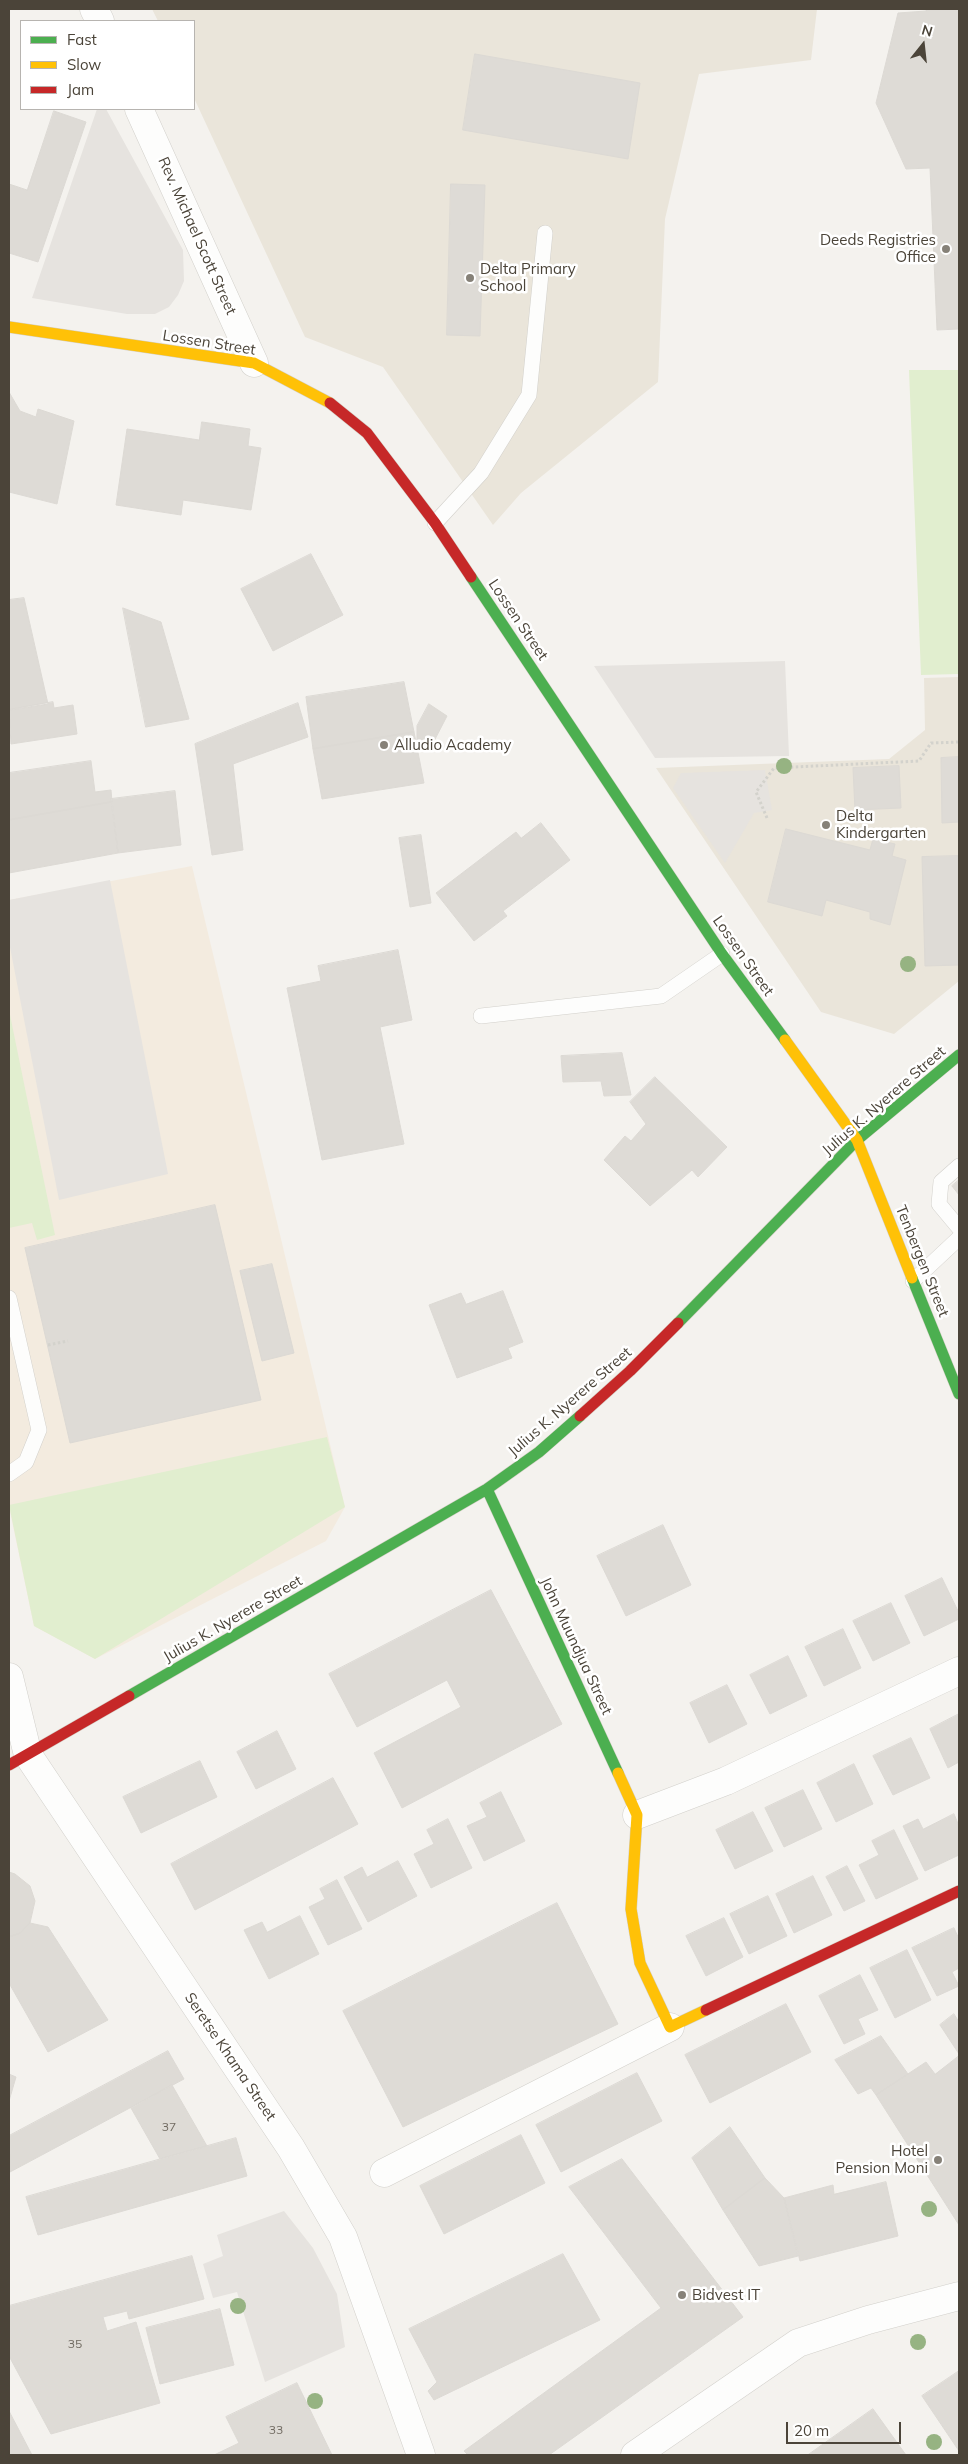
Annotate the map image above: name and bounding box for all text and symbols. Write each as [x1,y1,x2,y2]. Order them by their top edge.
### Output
legend [20,20,195,110]
north arrow [898,20,948,70]
text: N [920,20,935,41]
text: Fast [67,30,97,49]
text: Slow [67,55,101,74]
text: Jam [67,80,94,99]
street label: Rev. Michael Scott Street [154,154,240,318]
place label: Deeds Registries Office [820,231,936,266]
marker: Deeds Registries Office [940,243,952,255]
place label: Delta Primary School [480,260,576,295]
marker: Delta Primary School [464,272,476,284]
street label: Lossen Street [161,327,257,359]
street label: Lossen Street [484,576,552,664]
place label: Alludio Academy [394,736,511,754]
marker: Alludio Academy [378,739,390,751]
place label: Delta Kindergarten [836,807,926,842]
marker: Delta Kindergarten [820,819,832,831]
street label: Lossen Street [709,912,777,1000]
street label: Julius K. Nyerere Street [819,1043,949,1159]
street label: Tenbergen Street [891,1203,953,1319]
street label: Julius K. Nyerere Street [505,1344,635,1460]
street label: Julius K. Nyerere Street [160,1572,306,1666]
street label: John Muundjua Street [536,1574,616,1718]
street label: Seretse Khama Street [180,1990,280,2124]
house number: 37 [162,2120,176,2134]
place label: Hotel Pension Moni [836,2142,928,2177]
marker: Hotel Pension Moni [932,2154,944,2166]
place label: Bidvest IT [692,2286,760,2304]
marker: Bidvest IT [676,2289,688,2301]
house number: 35 [68,2337,82,2351]
scale bar [788,2412,903,2444]
text: 20 m [794,2421,829,2440]
house number: 33 [269,2423,283,2437]

